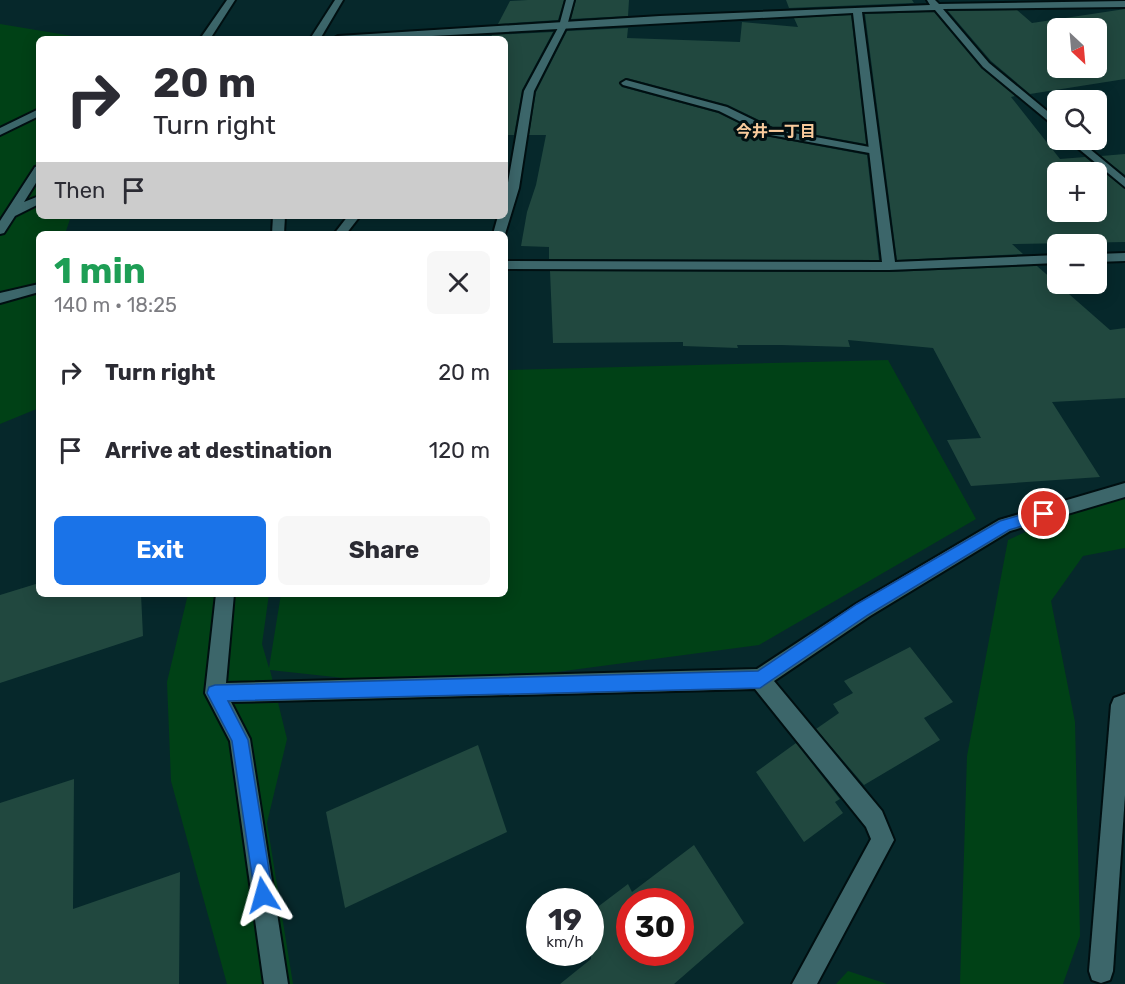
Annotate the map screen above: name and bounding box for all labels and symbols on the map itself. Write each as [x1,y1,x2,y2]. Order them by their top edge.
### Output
north arrow [1047,18,1107,78]
district label: 今井一丁目 [736,122,816,141]
pin [1018,488,1069,539]
position arrow [231,863,295,927]
speed limit sign: 30 [616,888,694,966]

